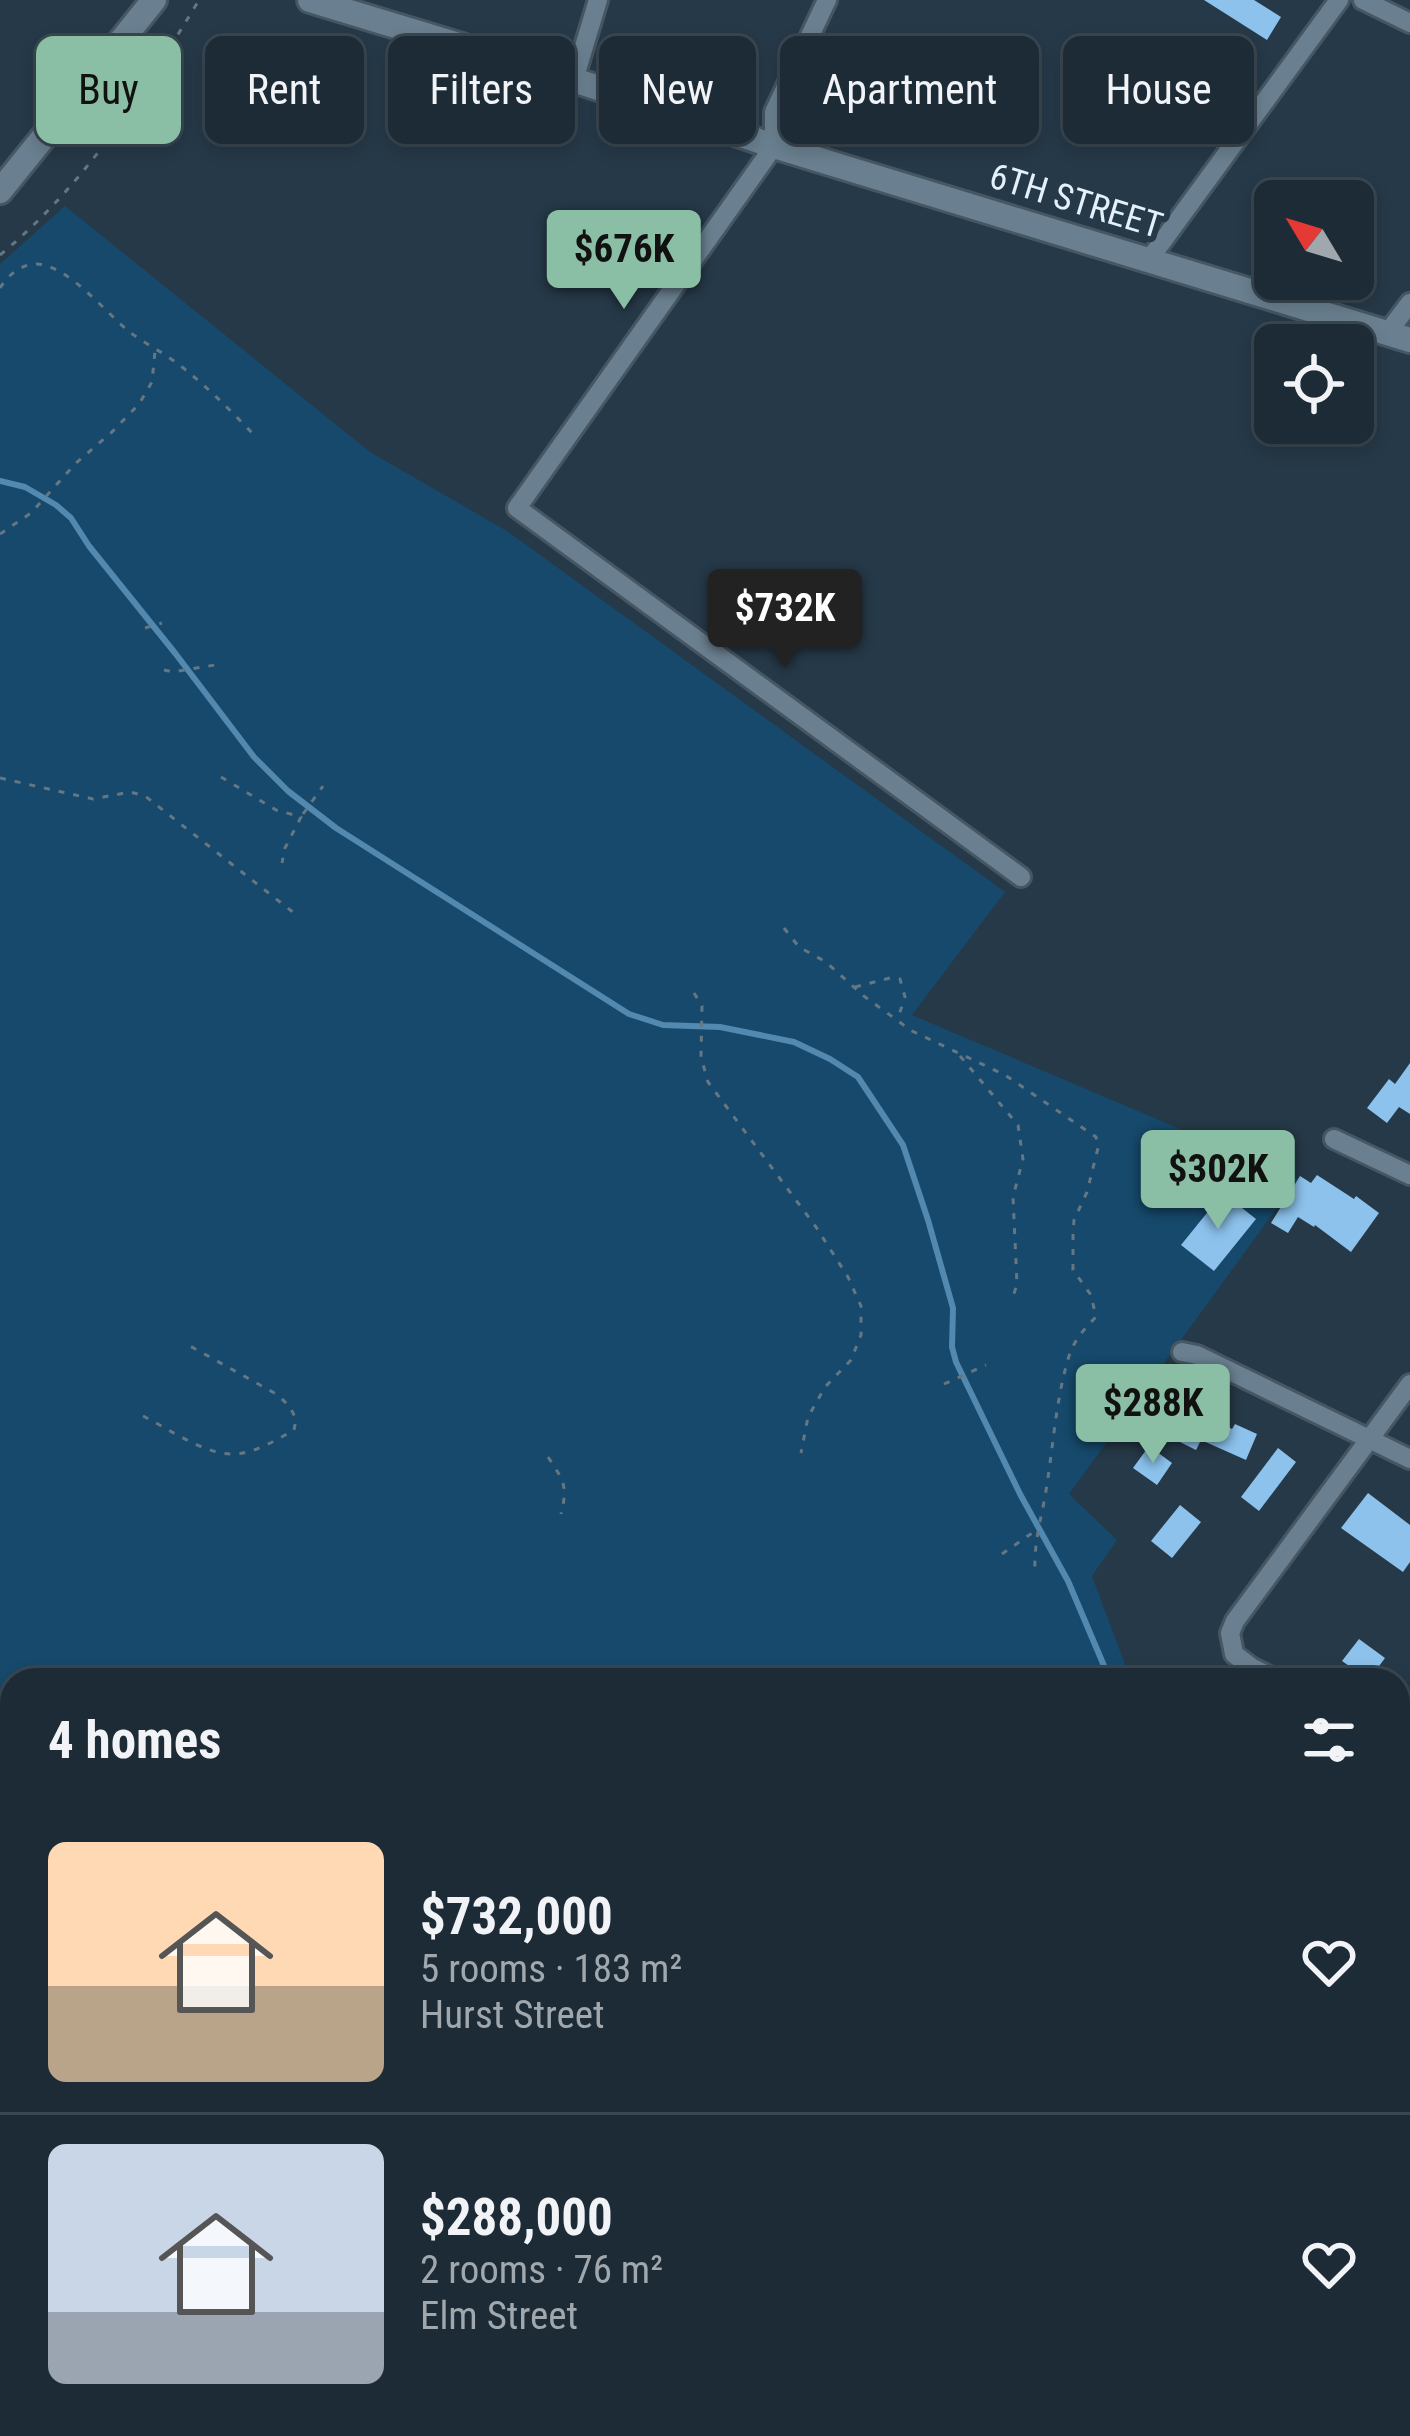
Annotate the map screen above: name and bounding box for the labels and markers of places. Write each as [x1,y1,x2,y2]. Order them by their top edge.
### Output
pin: $676K [540,210,708,312]
pin: $732K [701,569,869,671]
pin: $302K [1134,1130,1302,1232]
pin: $288K [1069,1364,1237,1466]

